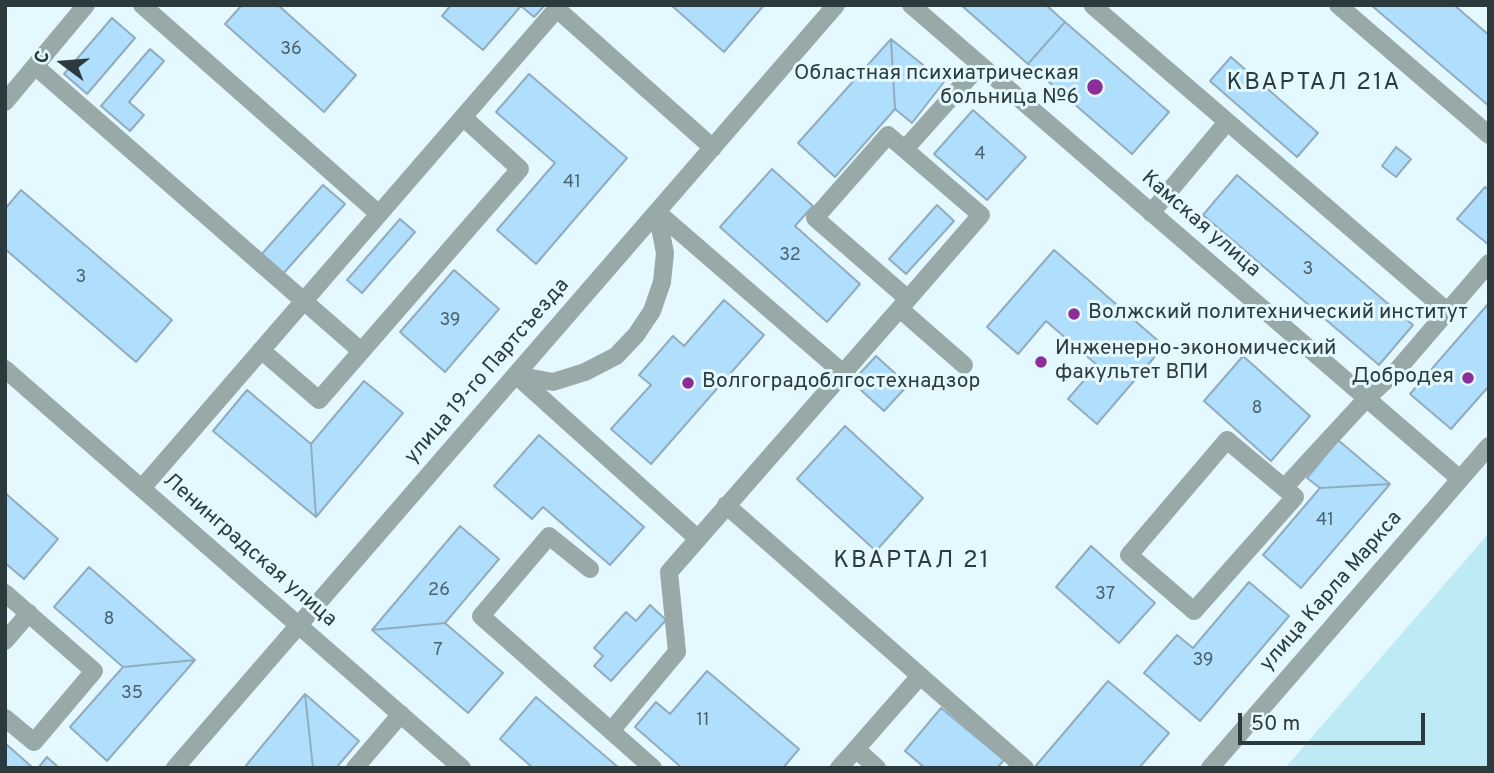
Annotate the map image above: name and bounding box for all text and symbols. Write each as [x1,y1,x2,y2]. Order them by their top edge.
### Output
north arrow [28,28,98,98]
house number: 36 [280,39,302,61]
text: С [30,48,56,66]
place label: Областная психиатрическая больница №6 [794,62,1079,112]
district label: КВАРТАЛ 21А [1228,70,1400,98]
marker: Областная психиатрическая больница №6 [1085,77,1105,97]
house number: 4 [974,144,986,166]
street label: Камская улица [1135,166,1265,284]
house number: 41 [563,172,581,194]
house number: 32 [779,245,801,267]
house number: 3 [1303,259,1313,281]
house number: 3 [76,267,86,289]
street label: улица 19-го Партсъезда [400,274,576,470]
place label: Волжский политехнический институт [1088,301,1468,327]
marker: Волжский политехнический институт [1066,306,1082,322]
house number: 39 [439,310,461,332]
place label: Инженерно-экономический факультет ВПИ [1055,337,1336,387]
marker: Инженерно-экономический факультет ВПИ [1033,354,1049,370]
place label: Добродея [1352,365,1454,391]
place label: Волгоградоблгостехнадзор [702,370,980,396]
marker: Добродея [1460,370,1476,386]
marker: Волгоградоблгостехнадзор [680,375,696,391]
house number: 8 [1252,398,1262,420]
street label: Ленинградская улица [157,469,341,633]
street label: улица Карла Маркса [1256,507,1408,677]
house number: 41 [1316,510,1334,532]
district label: КВАРТАЛ 21 [835,548,989,576]
house number: 26 [428,580,450,602]
house number: 37 [1095,584,1115,606]
house number: 8 [104,609,114,631]
house number: 7 [433,640,443,662]
house number: 39 [1192,650,1214,672]
house number: 35 [121,683,143,705]
scale bar [1242,700,1429,744]
house number: 11 [696,710,710,732]
text: 50 m [1251,711,1300,738]

